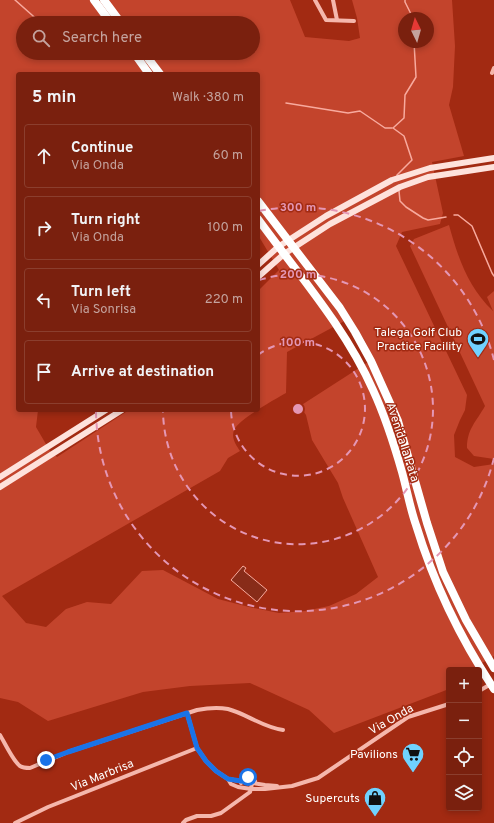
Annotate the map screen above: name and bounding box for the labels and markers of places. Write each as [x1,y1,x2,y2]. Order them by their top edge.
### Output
place label: Talega Golf Club Practice Facility [374,325,462,355]
sports icon: Talega Golf Club Practice Facility [465,326,491,359]
centre of rings [291,402,305,416]
supermarket icon: Pavilions [400,741,426,774]
place label: Pavilions [350,747,398,763]
shop icon: Supercuts [362,785,388,818]
place label: Supercuts [305,791,360,807]

